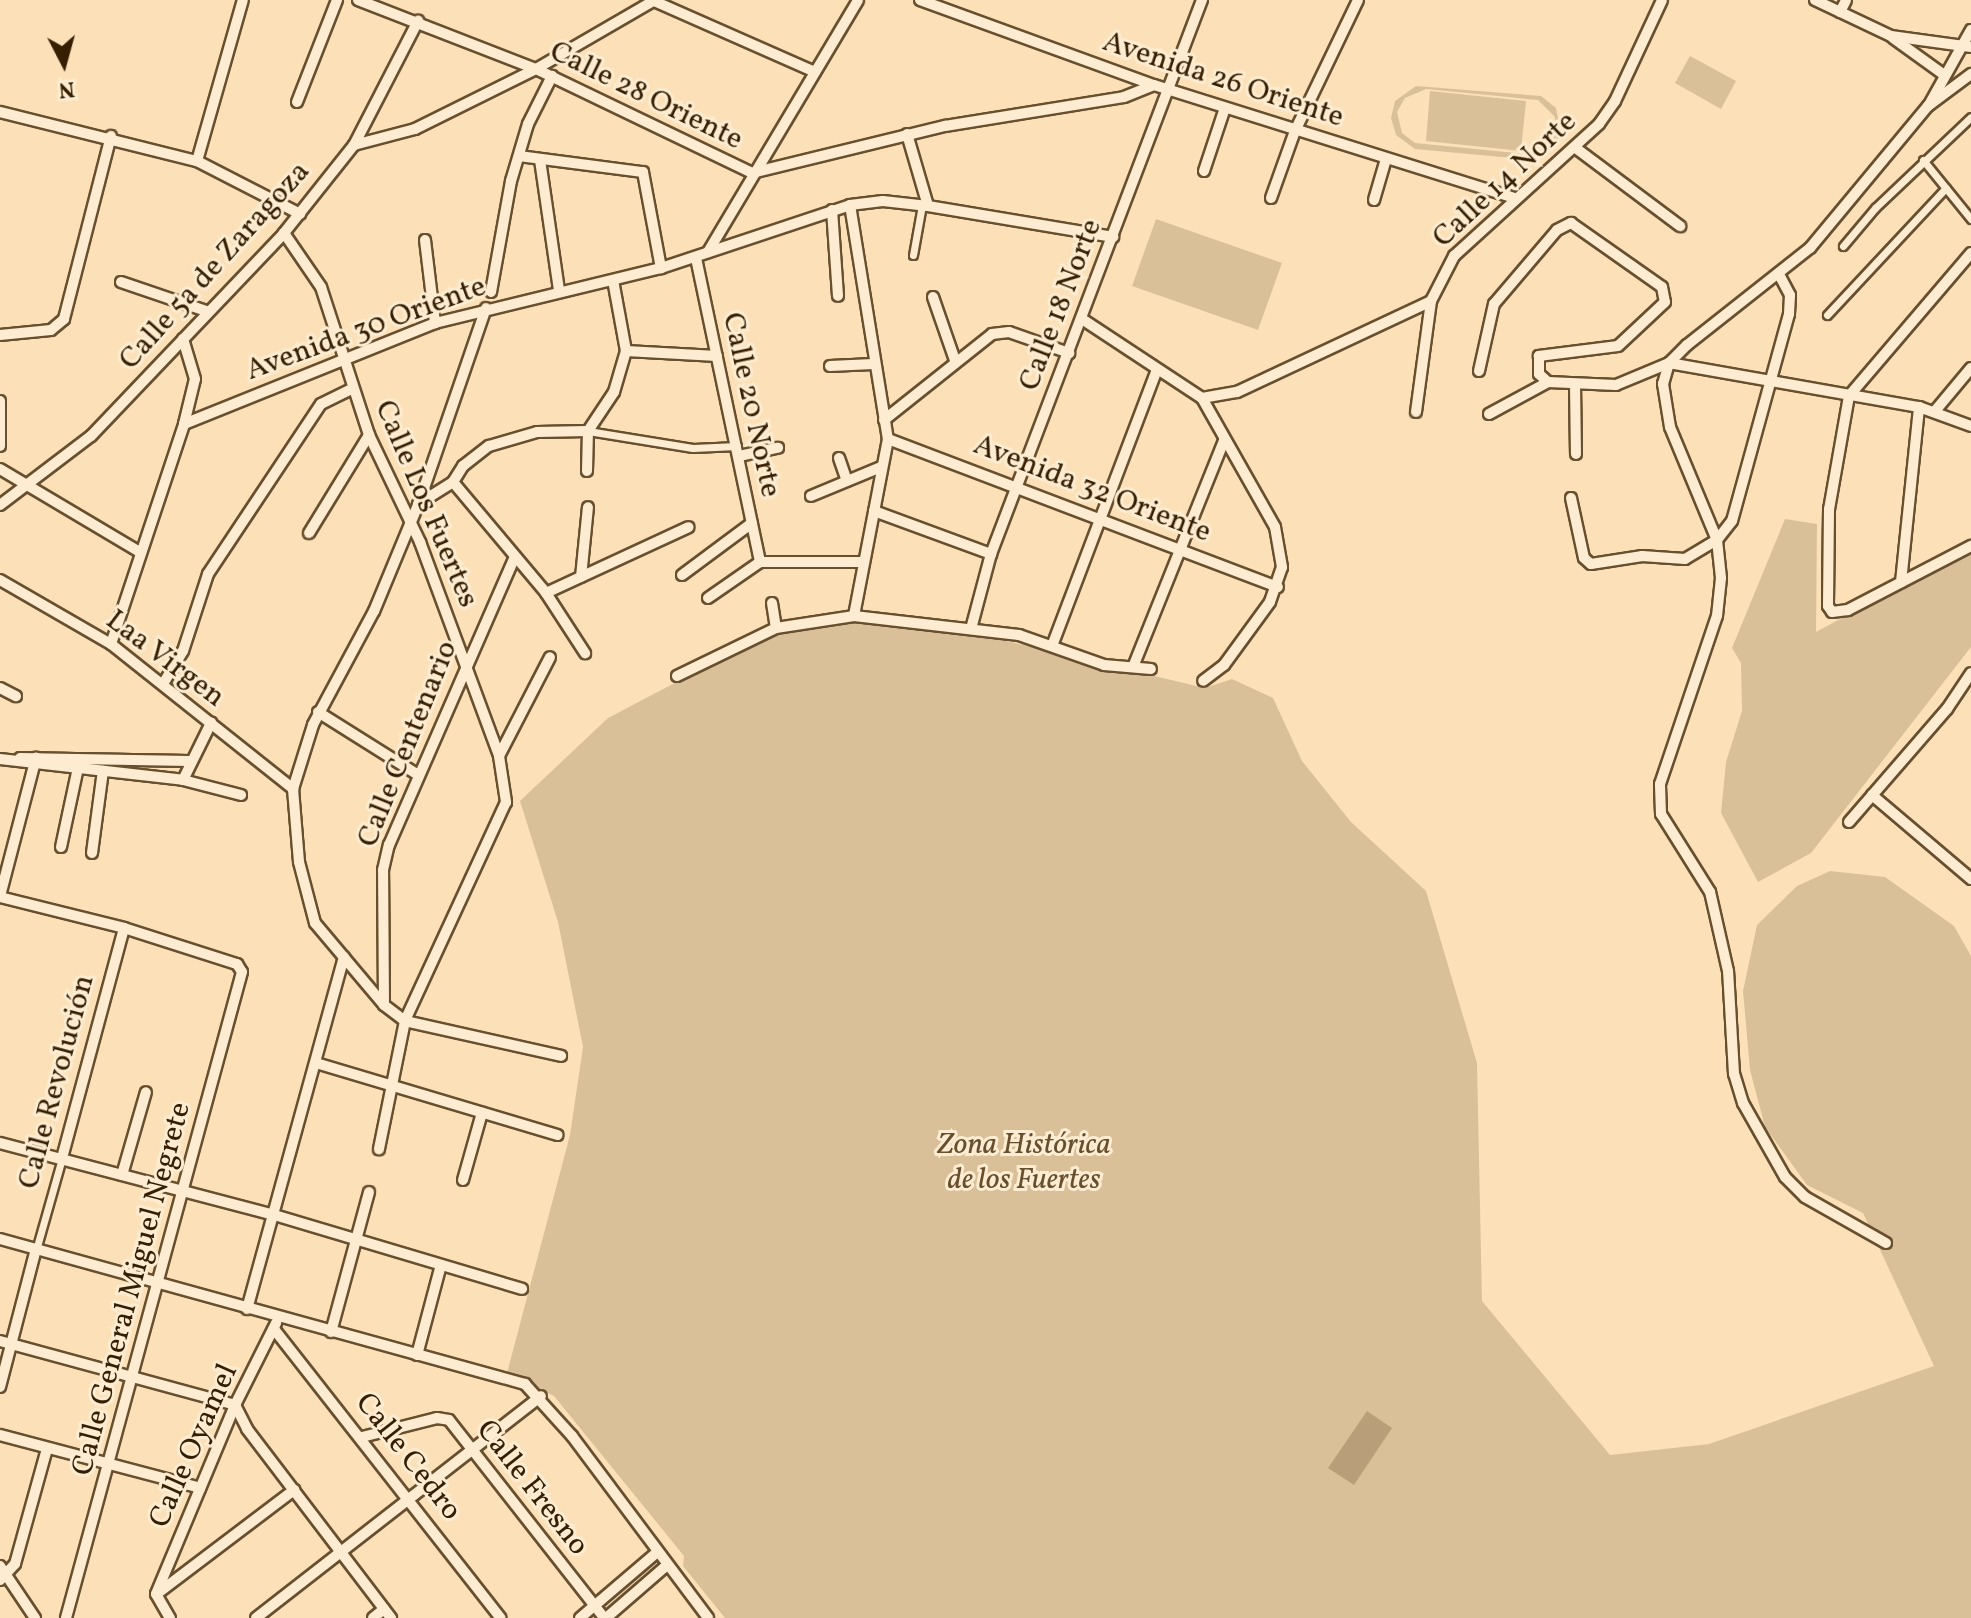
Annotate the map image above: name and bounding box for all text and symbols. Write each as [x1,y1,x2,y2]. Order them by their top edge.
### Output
north arrow [24,24,104,104]
street label: Avenida 26 Oriente [1098,24,1348,136]
street label: Calle 28 Oriente [544,34,748,158]
text: N [57,72,76,105]
street label: Calle 14 Norte [1426,104,1584,256]
street label: Calle 5a de Zaragoza [112,154,318,378]
street label: Calle 18 Norte [1012,214,1110,396]
street label: Avenida 30 Oriente [241,269,491,389]
street label: Calle 20 Norte [714,309,788,501]
street label: Calle Los Fuertes [366,395,486,613]
street label: Avenida 32 Oriente [968,427,1216,551]
street label: Laa Virgen [98,602,232,716]
street label: Calle Centenario [350,636,466,852]
street label: Calle Revolución [11,971,103,1193]
street label: Calle General Miguel Negrete [65,1098,199,1480]
park label: Zona Histórica de los Fuertes [937,1127,1111,1198]
street label: Calle Oyamel [142,1359,246,1533]
street label: Calle Cedro [347,1386,469,1528]
street label: Calle Fresno [468,1413,596,1563]

